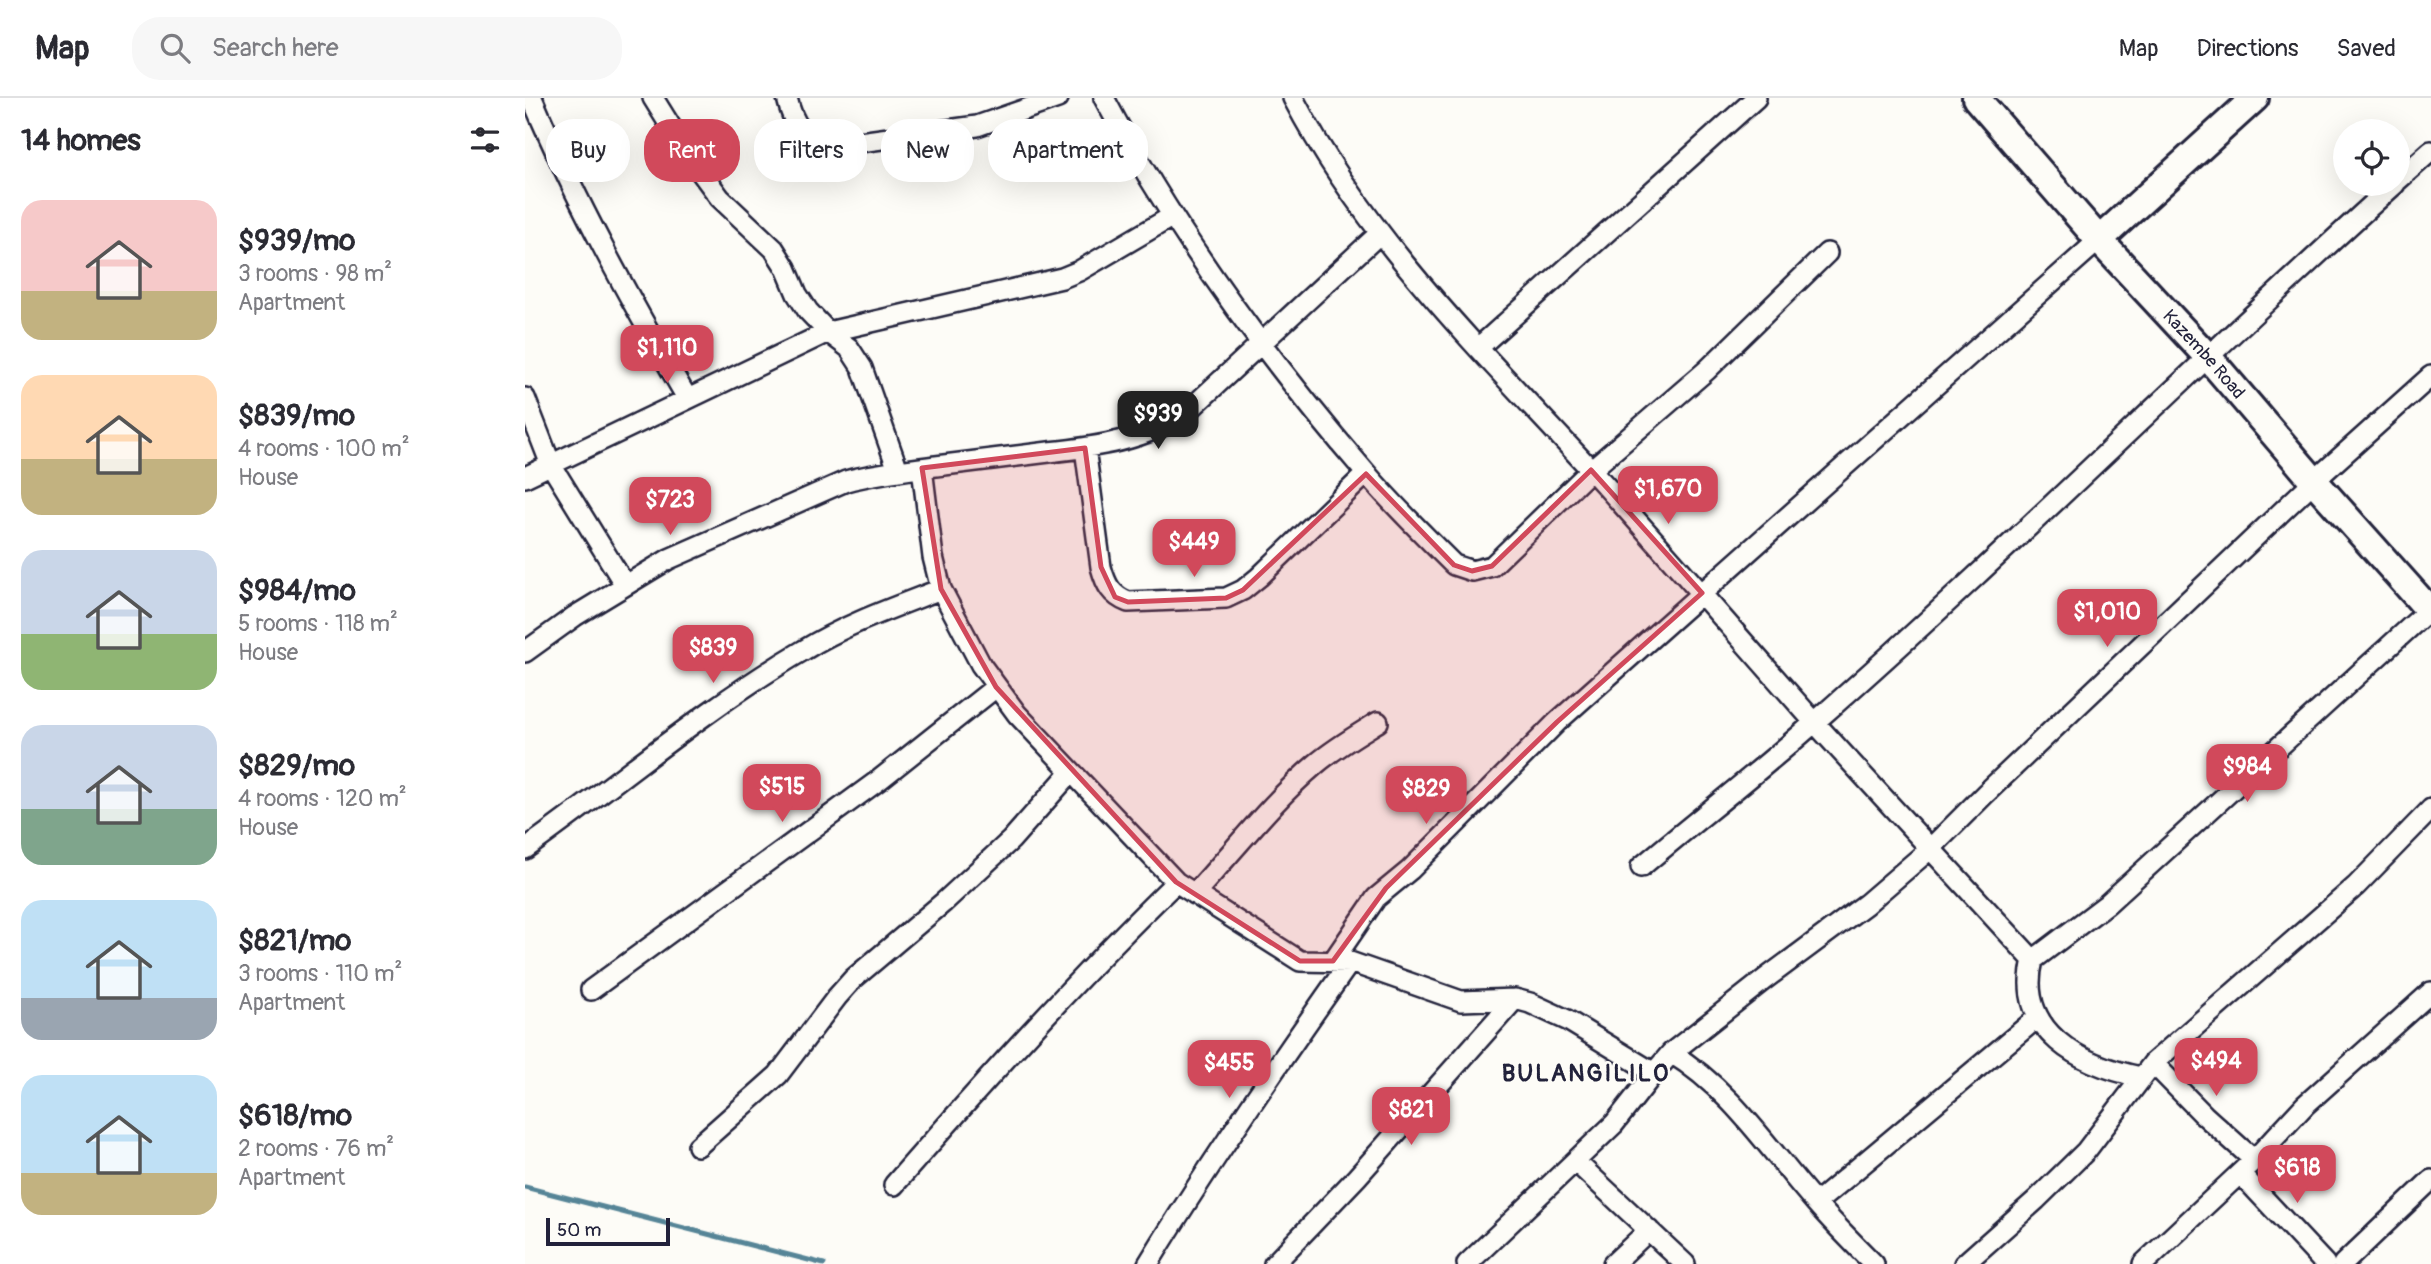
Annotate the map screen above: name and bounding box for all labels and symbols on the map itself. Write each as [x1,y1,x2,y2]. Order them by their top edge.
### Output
street label: Kazembe Road [2158,305,2250,404]
pin: $1,110 [610,326,724,385]
pin: $939 [1117,392,1199,451]
pin: $1,670 [1611,466,1725,526]
pin: $723 [629,478,711,537]
pin: $449 [1153,519,1235,579]
pin: $1,010 [2050,589,2164,649]
pin: $839 [672,626,754,685]
pin: $984 [2206,744,2288,804]
pin: $515 [741,764,823,824]
pin: $829 [1385,766,1467,826]
pin: $494 [2175,1038,2257,1098]
pin: $455 [1188,1040,1270,1100]
district label: BULANGILILO [1502,1059,1670,1088]
pin: $821 [1370,1088,1452,1147]
pin: $618 [2256,1146,2338,1205]
scale bar [546,1215,670,1247]

